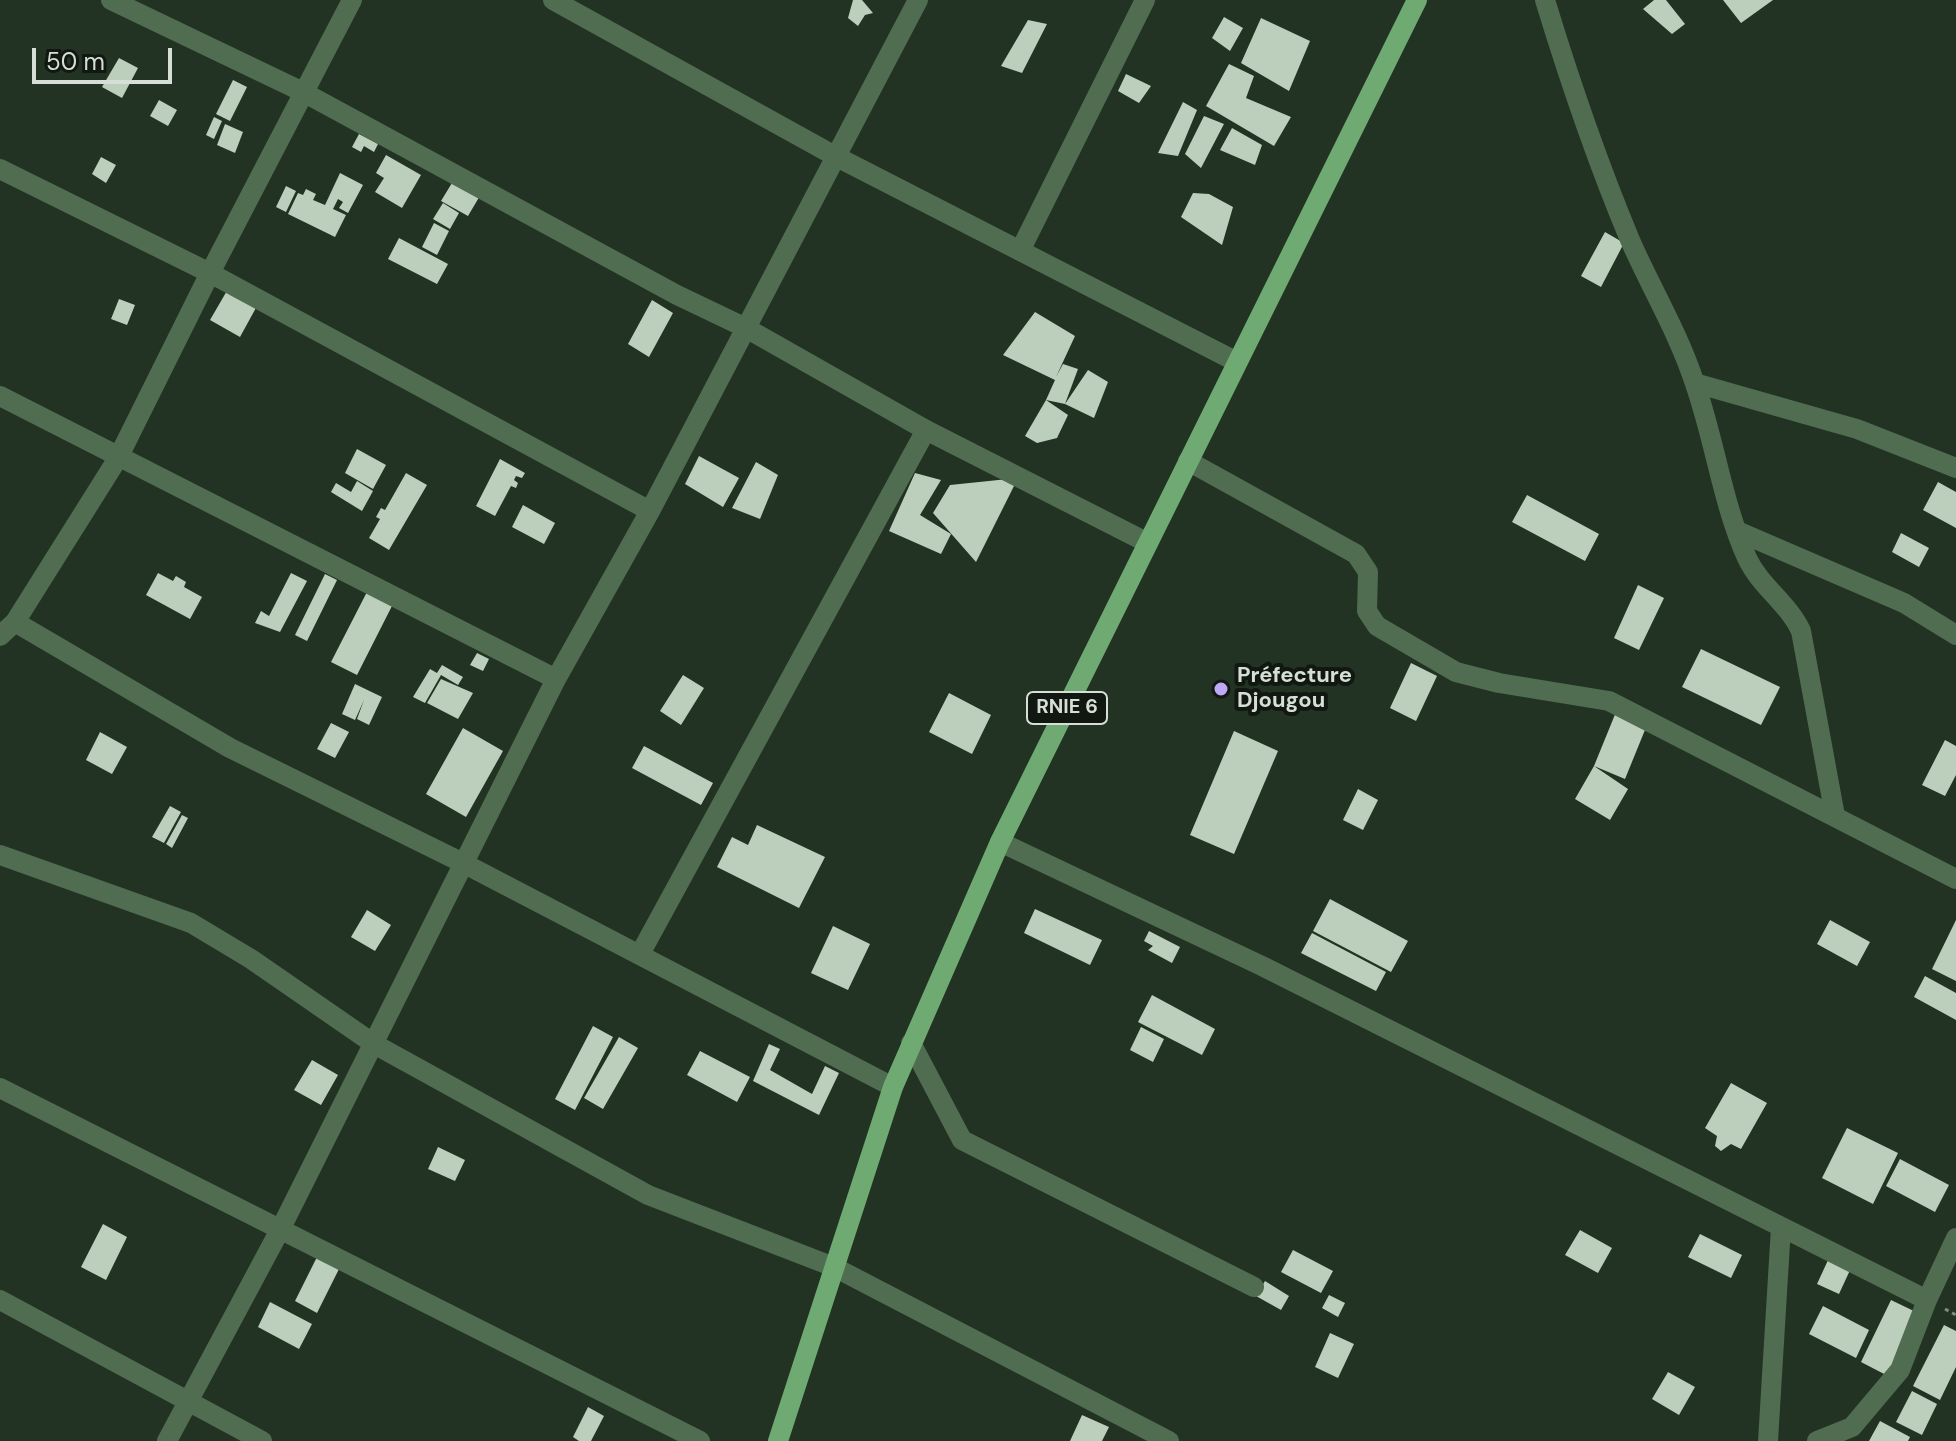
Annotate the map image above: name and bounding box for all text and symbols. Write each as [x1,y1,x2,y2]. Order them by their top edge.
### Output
scale bar [36,32,176,82]
text: 50 m [46,46,105,77]
place label: Préfecture Djougou [1237,663,1352,714]
marker: Préfecture Djougou [1212,680,1230,698]
road number: RNIE 6 [1027,692,1107,724]

